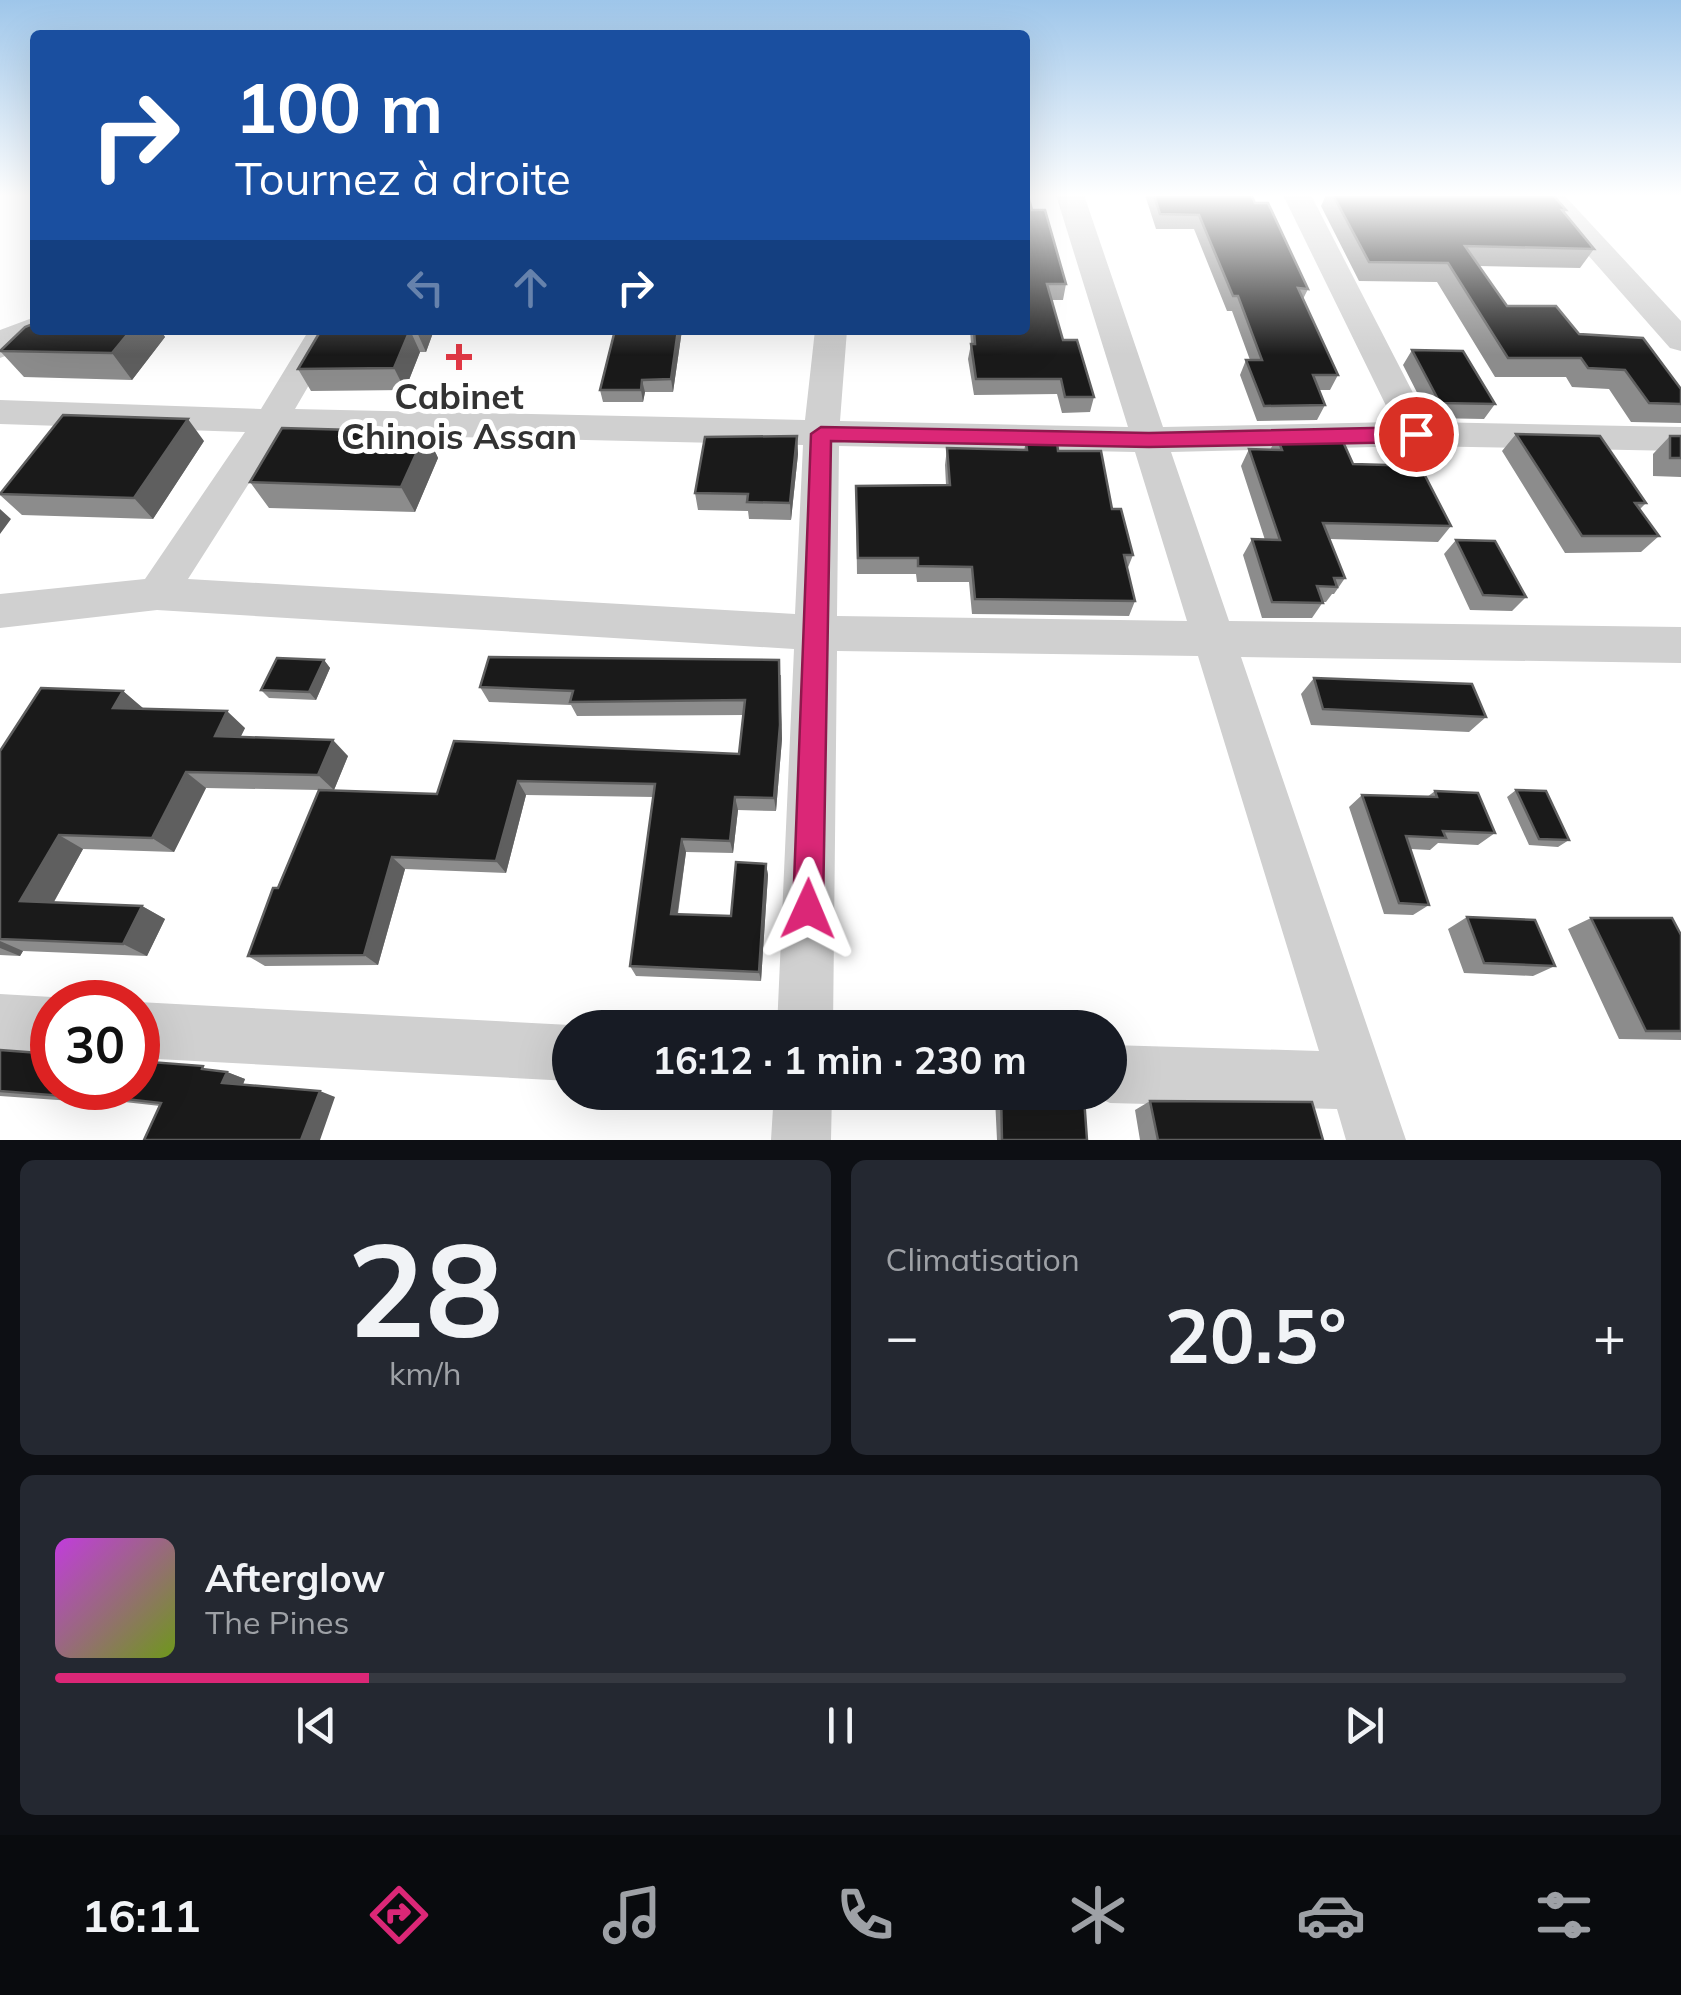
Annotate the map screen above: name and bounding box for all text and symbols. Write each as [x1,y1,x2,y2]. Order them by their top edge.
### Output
text: 100 m [235,63,443,151]
icon: right [70,70,200,200]
text: Tournez à droite [235,150,571,206]
icon: left [398,260,453,315]
icon: ahead [503,260,558,315]
icon: right [608,260,663,315]
marker: Cabinet Chinois Assan [446,344,472,370]
place label: Cabinet Chinois Assan [341,374,577,458]
pin [1374,392,1459,477]
icon: arrive [1389,407,1444,462]
position arrow [756,857,860,961]
speed limit sign: 30 [30,980,160,1110]
text: 16:12 · 1 min · 230 m [652,1036,1027,1084]
text: 28 [347,1206,503,1370]
text: Climatisation [886,1239,1080,1279]
text: 20.5° [1165,1288,1347,1382]
text: − [886,1301,919,1370]
text: + [1593,1301,1626,1370]
text: km/h [389,1353,461,1393]
text: Afterglow [205,1554,385,1602]
text: The Pines [205,1602,349,1642]
icon: previous [289,1698,344,1753]
icon: pause [813,1698,868,1753]
icon: next [1337,1698,1392,1753]
icon: directions [364,1880,434,1950]
icon: music [597,1880,667,1950]
icon: phone [830,1880,900,1950]
icon: climate [1063,1880,1133,1950]
icon: car [1296,1880,1366,1950]
icon: filters [1529,1880,1599,1950]
text: 16:11 [82,1887,201,1943]

